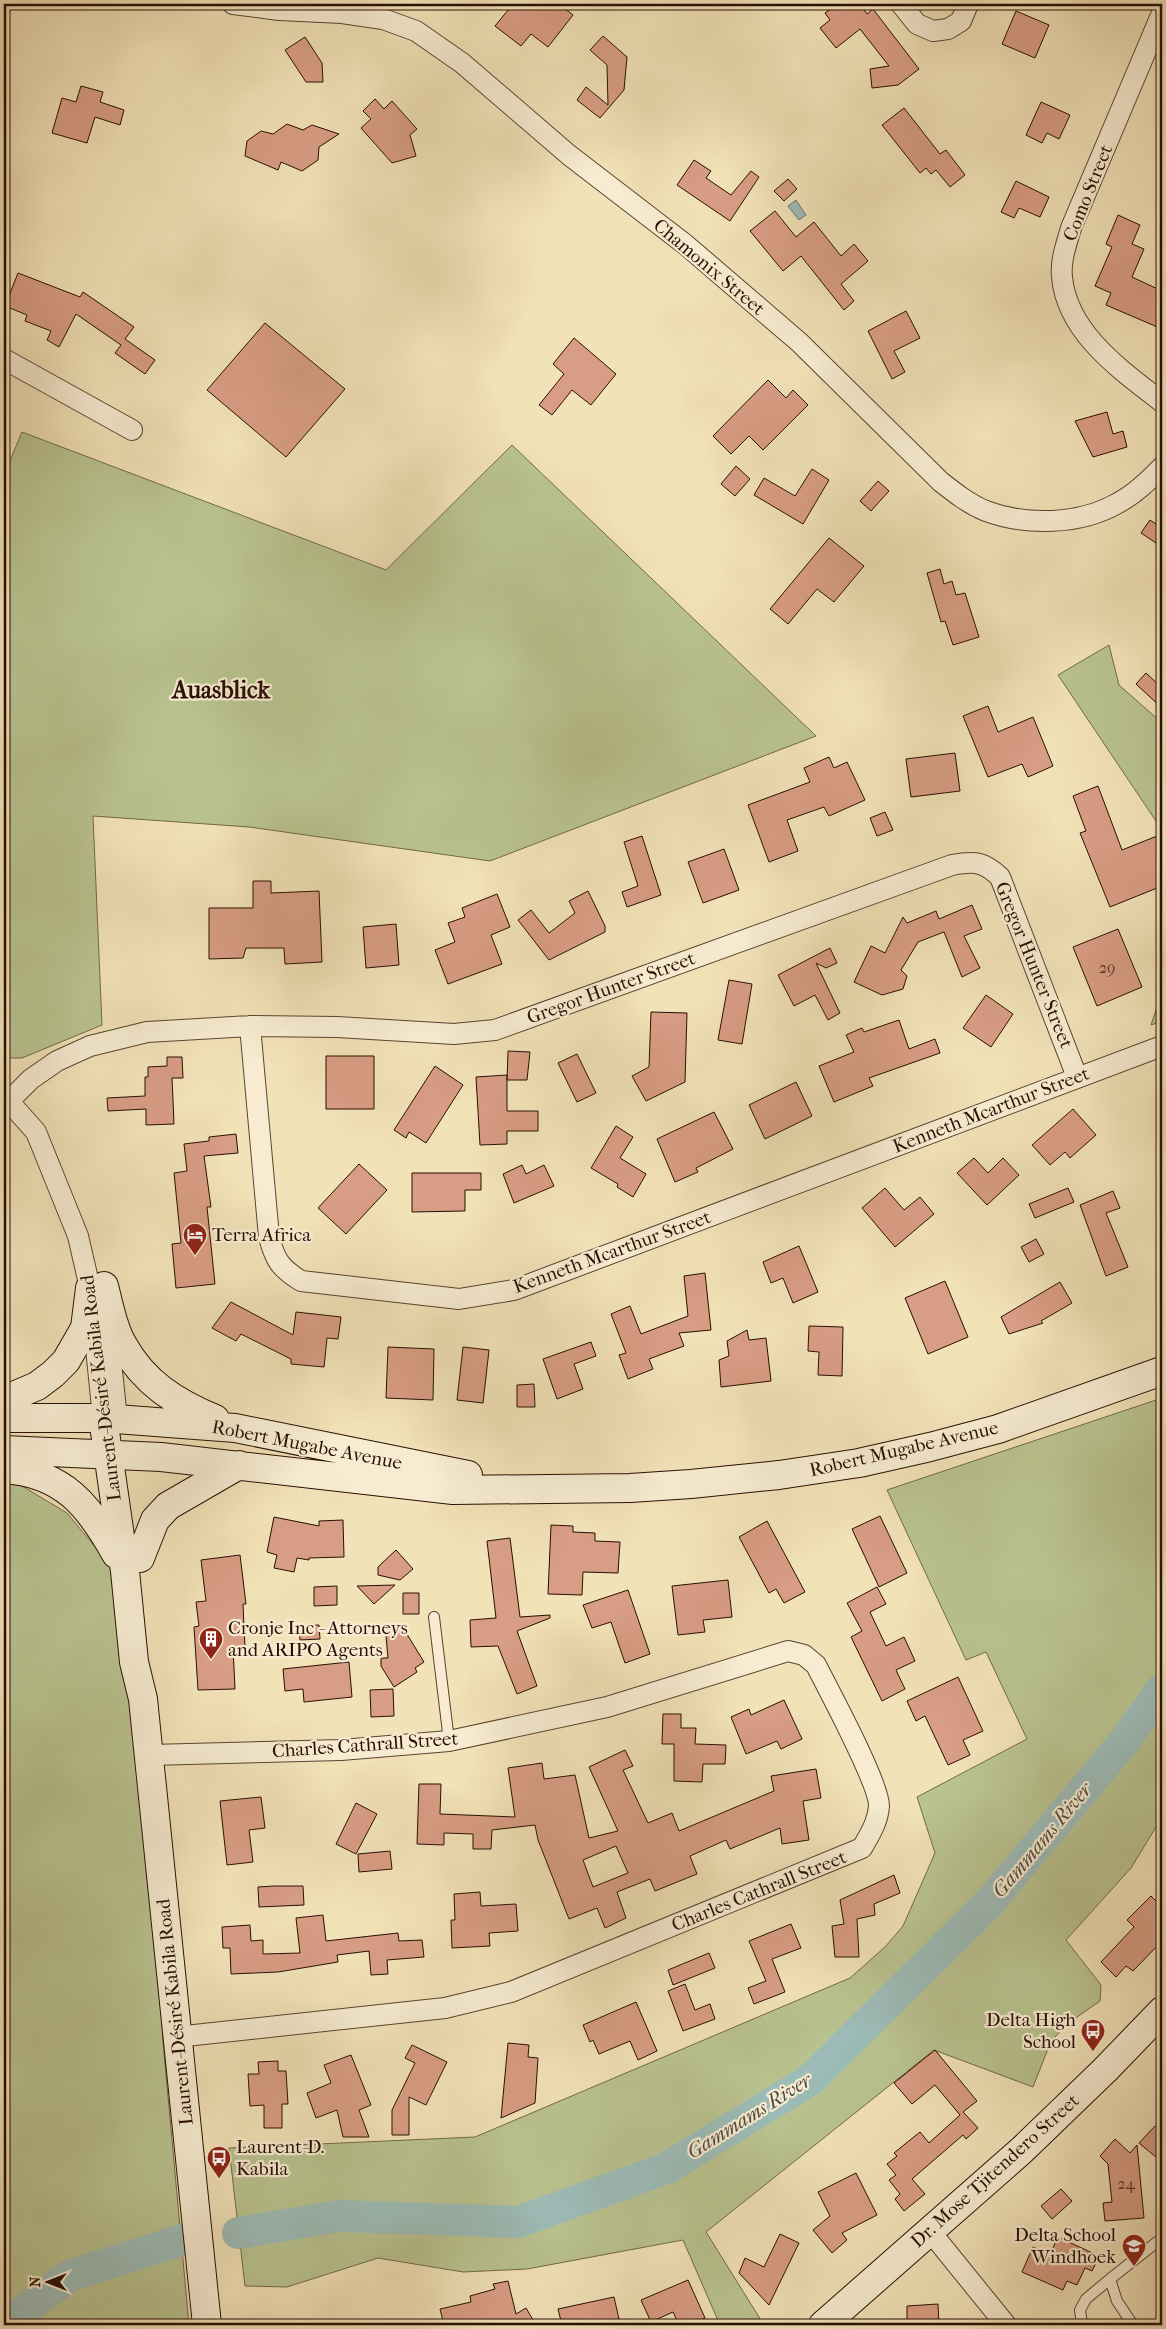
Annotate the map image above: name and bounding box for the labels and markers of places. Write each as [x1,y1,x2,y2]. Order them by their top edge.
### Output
hotel icon: Terra Africa [182,1222,208,1256]
place label: Terra Africa [212,1224,311,1246]
place label: Cronje Inc - Attorneys and ARIPO Agents [228,1617,408,1661]
building icon: Cronje Inc - Attorneys and ARIPO Agents [198,1626,224,1660]
place label: Delta High School [986,2009,1076,2053]
bus stop icon: Delta High School [1080,2018,1106,2052]
place label: Laurent-D. Kabila [236,2136,324,2180]
bus stop icon: Laurent-D. Kabila [206,2145,232,2179]
place label: Delta School Windhoek [1014,2224,1116,2268]
school or university icon: Delta School Windhoek [1121,2233,1147,2267]

